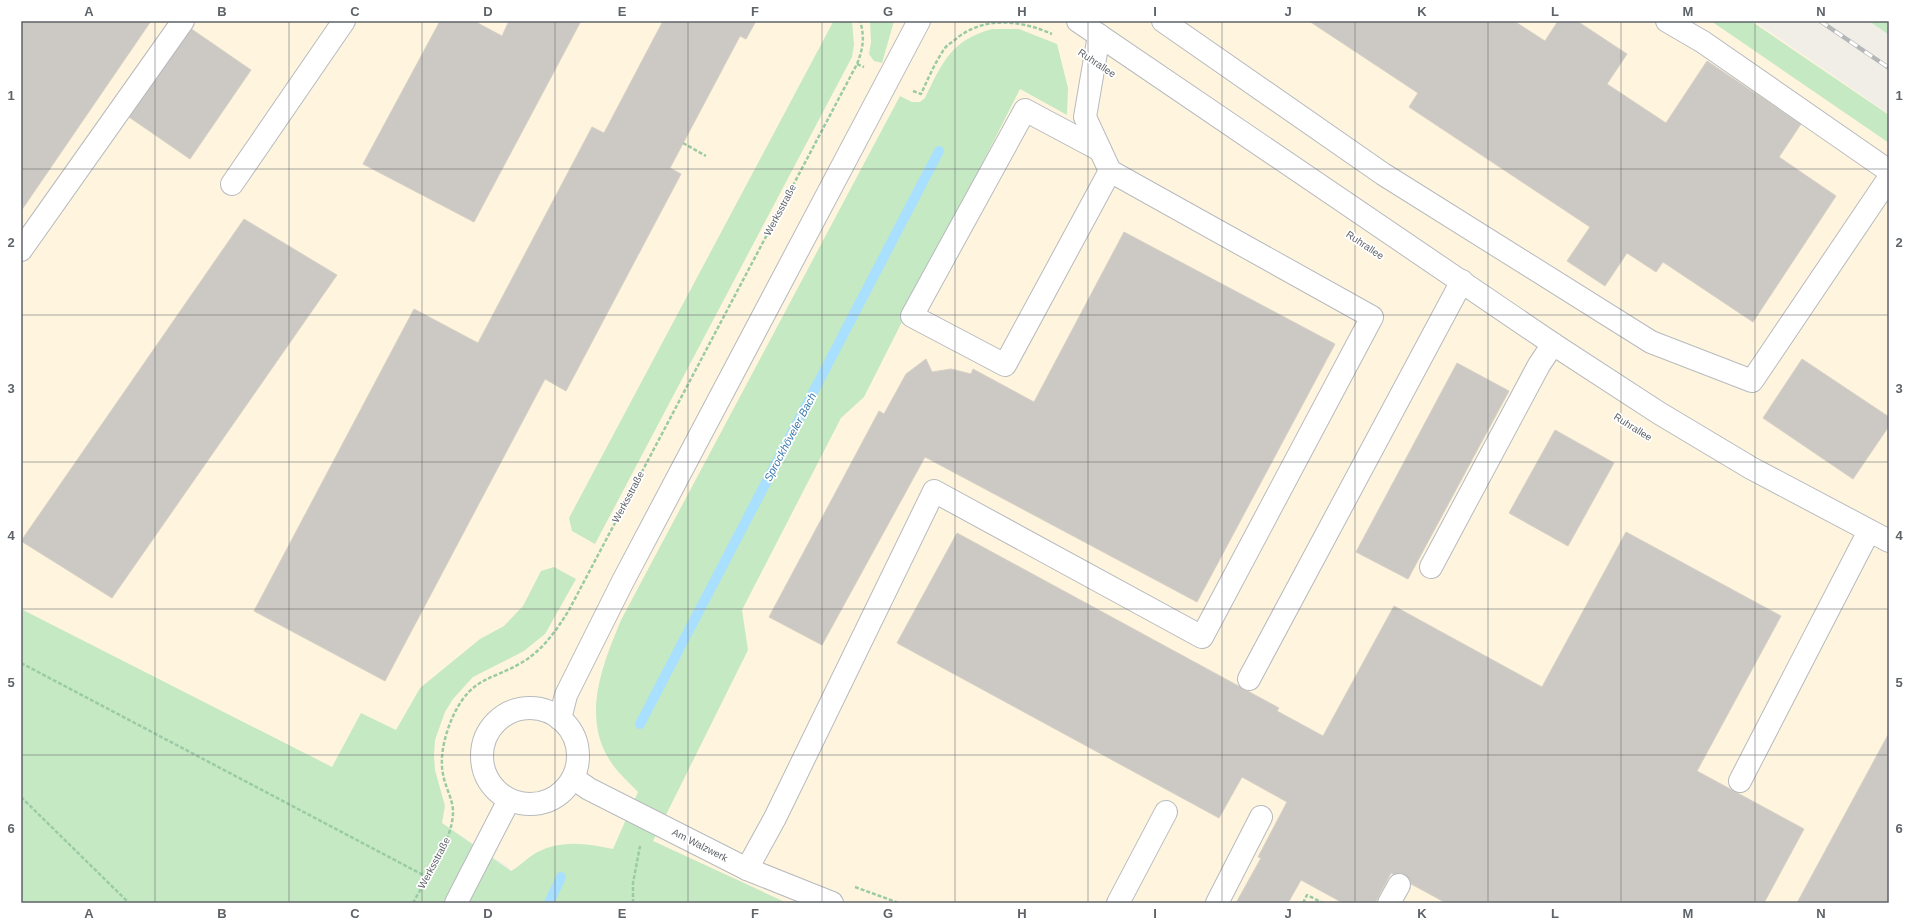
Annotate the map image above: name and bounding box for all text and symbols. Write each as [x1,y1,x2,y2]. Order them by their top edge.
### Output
text: A [84,4,94,19]
text: B [217,4,227,19]
text: C [350,4,360,19]
text: D [483,4,493,19]
text: E [618,4,627,19]
text: F [751,4,759,19]
text: G [883,4,893,19]
text: H [1017,4,1027,19]
text: I [1153,4,1157,19]
text: J [1284,4,1292,19]
text: K [1417,4,1427,19]
text: L [1551,4,1559,19]
text: M [1683,4,1693,19]
text: N [1816,4,1826,19]
street label: Ruhrallee [1076,46,1118,80]
text: 1 [7,88,15,103]
text: 1 [1895,88,1903,103]
street label: Werksstraße [762,182,798,238]
street label: Ruhrallee [1344,228,1386,262]
text: 2 [7,235,15,250]
text: 2 [1895,235,1903,250]
text: 3 [7,381,15,396]
text: 3 [1895,381,1903,396]
water label: Sprockhöveler Bach [762,391,818,483]
street label: Ruhrallee [1612,411,1654,443]
street label: Werksstraße [610,469,646,525]
text: 4 [7,528,15,543]
text: 4 [1895,528,1903,543]
text: 5 [7,675,15,690]
text: 5 [1895,675,1903,690]
text: 6 [7,821,15,836]
text: 6 [1895,821,1903,836]
street label: Am Walzwerk [670,826,730,864]
street label: Werksstraße [416,835,452,891]
text: A [84,906,94,921]
text: B [217,906,227,921]
text: C [350,906,360,921]
text: D [483,906,493,921]
text: E [618,906,627,921]
text: F [751,906,759,921]
text: G [883,906,893,921]
text: H [1017,906,1027,921]
text: I [1153,906,1157,921]
text: J [1284,906,1292,921]
text: K [1417,906,1427,921]
text: L [1551,906,1559,921]
text: M [1683,906,1693,921]
text: N [1816,906,1826,921]

